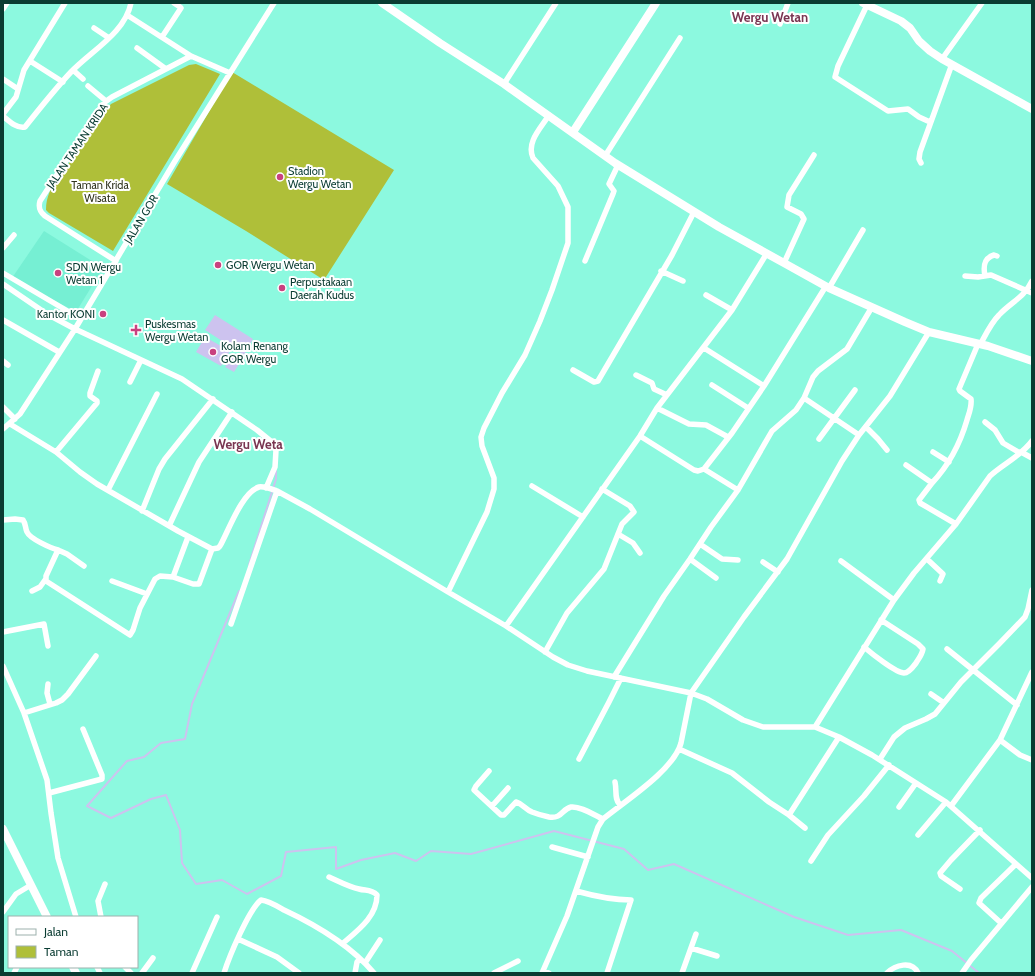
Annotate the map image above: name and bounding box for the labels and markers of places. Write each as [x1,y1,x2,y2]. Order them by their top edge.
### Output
place label: Stadion Wergu Wetan [288,164,351,191]
marker: Stadion Wergu Wetan [275,172,285,182]
place label: GOR Wergu Wetan [226,258,314,272]
place label: SDN Wergu Wetan 1 [66,260,121,287]
marker: GOR Wergu Wetan [213,260,223,270]
marker: SDN Wergu Wetan 1 [53,268,63,278]
place label: Perpustakaan Daerah Kudus [290,275,355,302]
marker: Perpustakaan Daerah Kudus [277,283,287,293]
place label: Kantor KONI [37,307,95,321]
marker: Kantor KONI [98,309,108,319]
place label: Puskesmas Wergu Wetan [145,317,208,344]
marker: Puskesmas Wergu Wetan [130,324,142,336]
place label: Kolam Renang GOR Wergu [221,339,289,366]
marker: Kolam Renang GOR Wergu [208,347,218,357]

